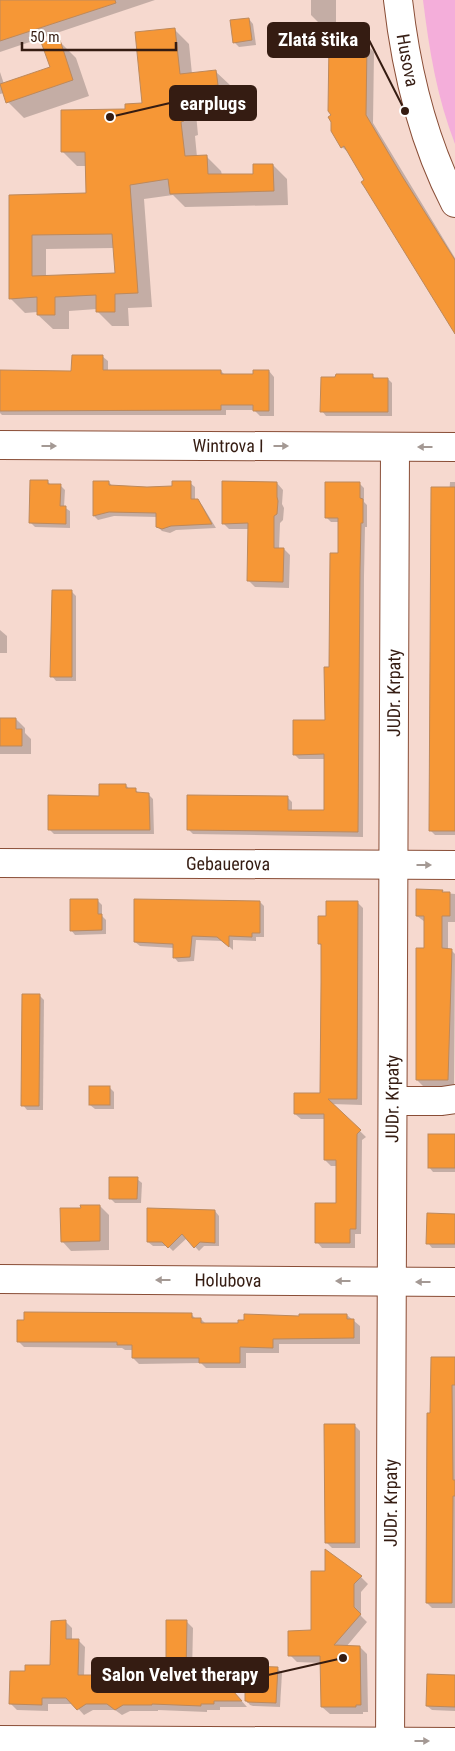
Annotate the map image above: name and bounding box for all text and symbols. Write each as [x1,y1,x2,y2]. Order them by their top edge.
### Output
scale bar [22,20,176,52]
callout: Zlatá štika [268,23,369,57]
text: 50 m [30,28,60,46]
text: Zlatá štika [278,28,358,51]
street label: Husova [393,32,423,89]
callout: earplugs [170,86,256,120]
text: earplugs [180,92,246,115]
street label: Wintrova I [192,435,264,456]
one-way arrow [41,442,57,450]
one-way arrow [273,443,289,451]
one-way arrow [417,443,433,451]
street label: JUDr. Krpaty [383,648,404,737]
street label: Gebauerova [186,853,270,874]
one-way arrow [416,861,432,869]
street label: JUDr. Krpaty [381,1054,403,1143]
street label: Holubova [194,1269,262,1291]
one-way arrow [155,1276,171,1284]
one-way arrow [335,1277,351,1285]
one-way arrow [415,1278,431,1286]
street label: JUDr. Krpaty [380,1458,401,1547]
callout: Salon Velvet therapy [92,1658,268,1692]
text: Salon Velvet therapy [102,1663,259,1686]
one-way arrow [415,1738,431,1746]

